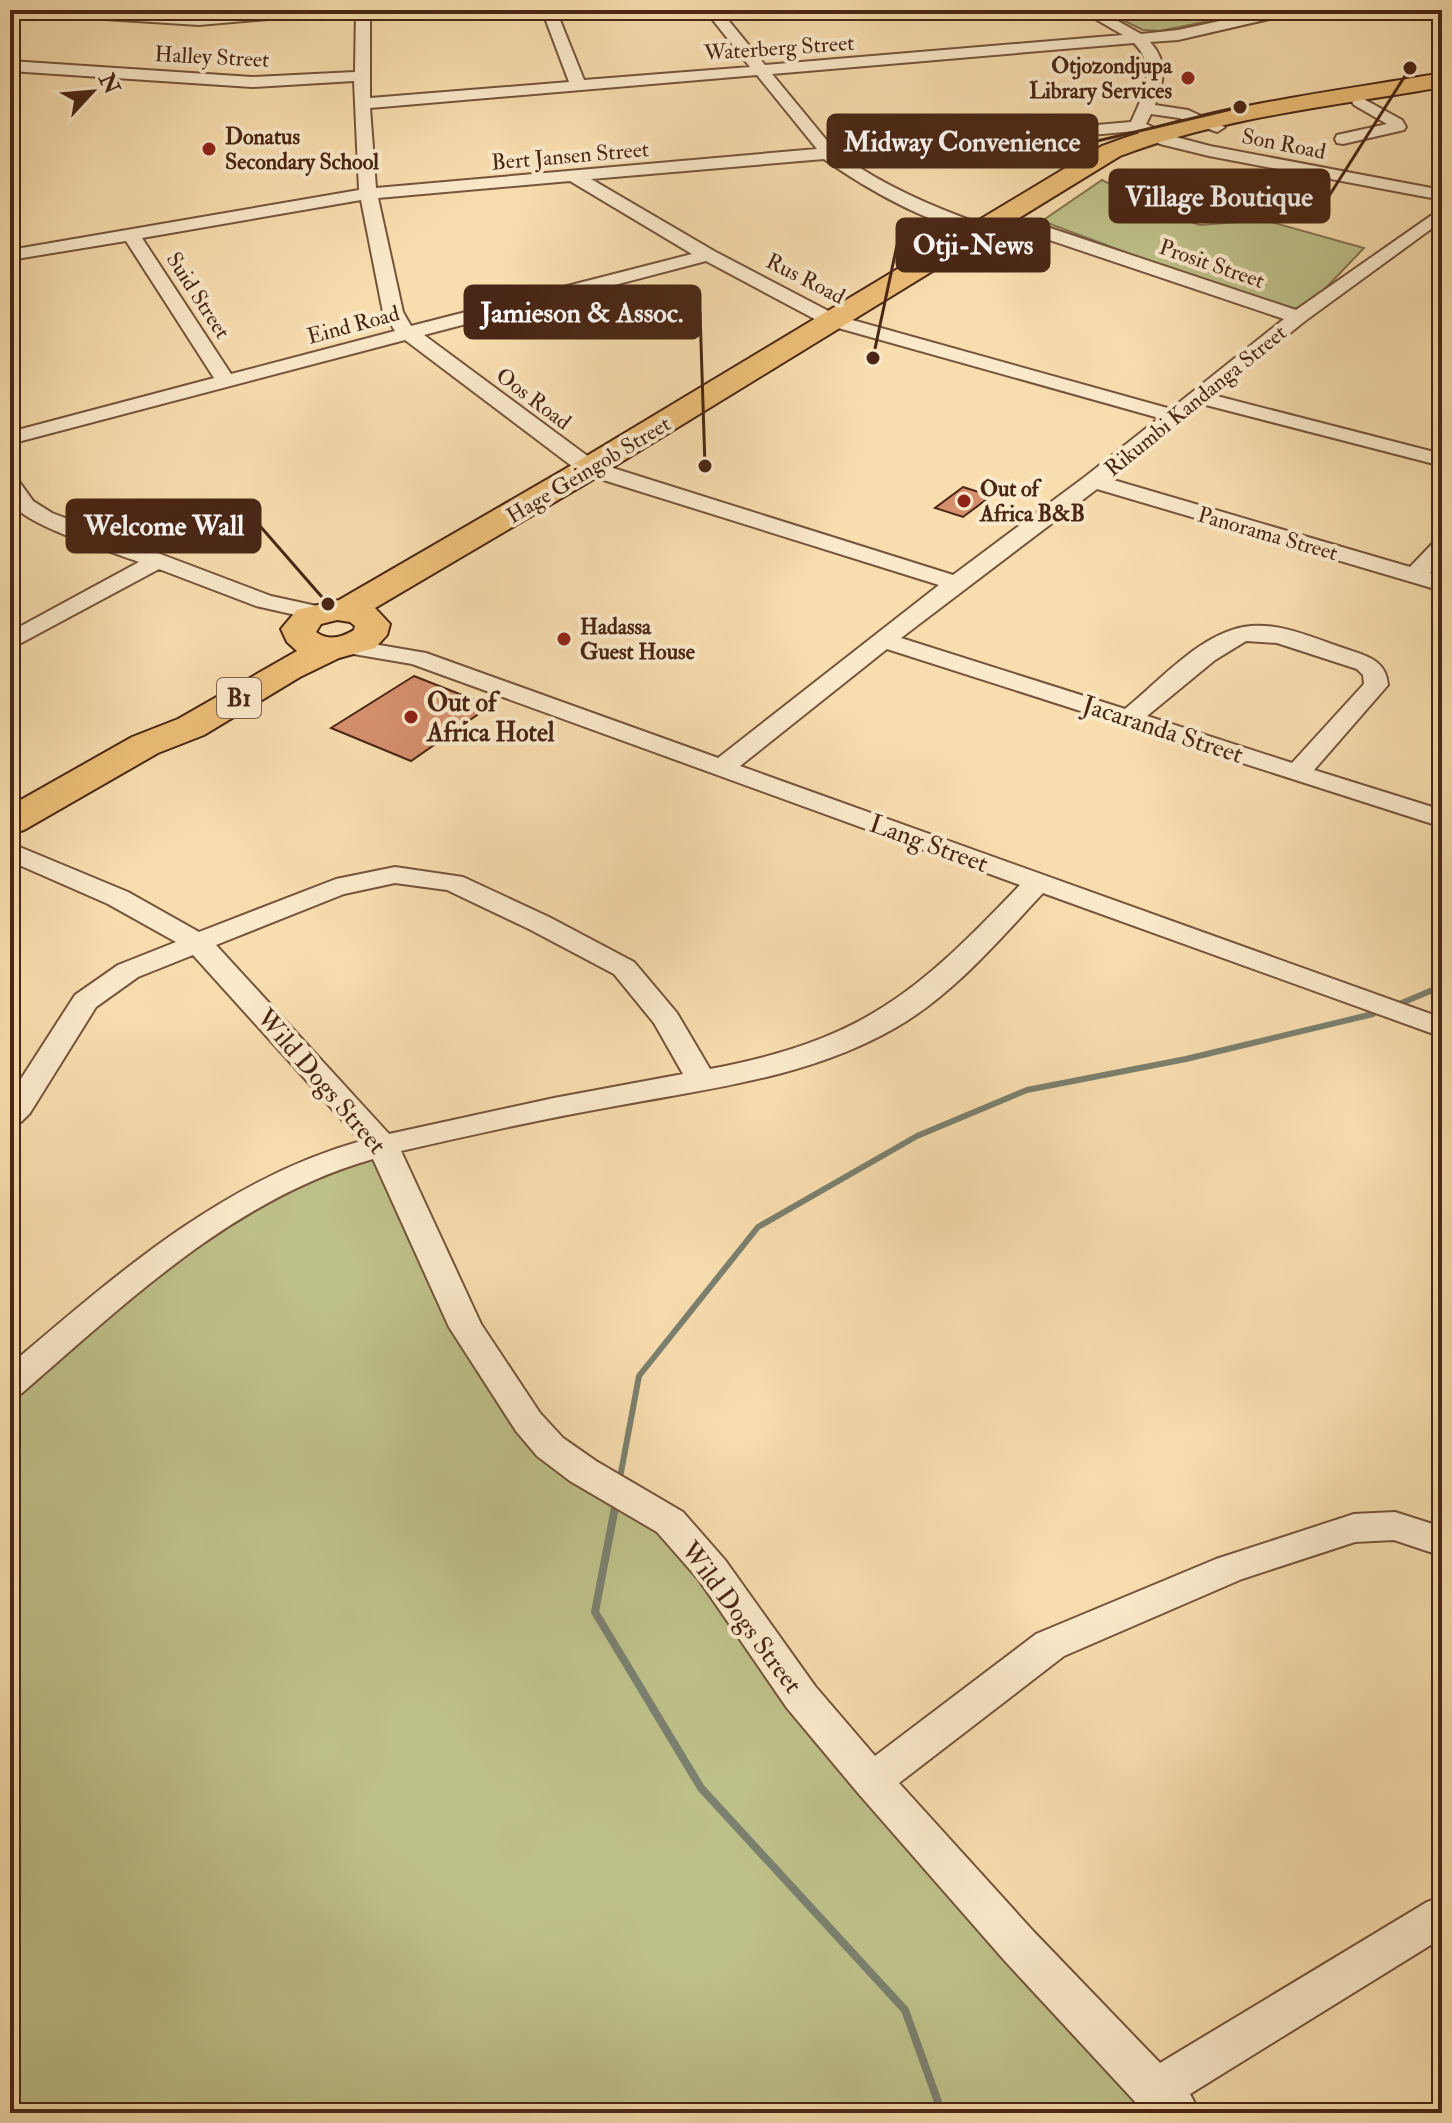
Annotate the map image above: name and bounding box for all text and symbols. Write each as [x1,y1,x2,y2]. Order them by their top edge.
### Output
street label: Waterberg Street [702,29,855,67]
street label: Halley Street [154,40,270,74]
north arrow [52,52,132,132]
place label: Otjozondjupa Library Services [1029,52,1173,106]
text: N [92,68,126,99]
marker: Otjozondjupa Library Services [1179,69,1197,87]
callout: Midway Convenience [828,115,1097,167]
street label: Son Road [1240,122,1328,166]
place label: Donatus Secondary School [225,123,379,177]
text: Midway Convenience [842,125,1081,160]
street label: Bert Jansen Street [490,135,650,177]
marker: Donatus Secondary School [200,140,218,158]
callout: Village Boutique [1110,170,1329,222]
text: Village Boutique [1124,180,1313,215]
callout: Otji-News [897,219,1049,271]
text: Otji-News [913,228,1034,263]
street label: Prosit Street [1155,233,1268,295]
street label: Suid Street [160,247,237,344]
street label: Rus Road [761,247,850,311]
callout: Jamieson & Assoc. [465,286,700,338]
text: Jamieson & Assoc. [479,296,683,331]
street label: Eind Road [304,299,403,351]
street label: Rikumbi Kandanga Street [1099,319,1292,483]
street label: Oos Road [490,362,577,436]
street label: Hage Geingob Street [501,410,676,530]
place label: Out of Africa B&B [979,475,1085,528]
marker: Out of Africa B&B [955,492,973,510]
callout: Welcome Wall [67,500,260,552]
street label: Panorama Street [1195,501,1341,567]
text: Welcome Wall [83,509,245,544]
place label: Hadassa Guest House [580,613,696,666]
marker: Hadassa Guest House [555,630,573,648]
road number: B1 [217,678,261,718]
place label: Out of Africa Hotel [426,687,555,749]
street label: Jacaranda Street [1077,689,1247,771]
marker: Out of Africa Hotel [402,708,420,726]
street label: Lang Street [865,808,992,880]
street label: Wild Dogs Street [249,1002,393,1161]
street label: Wild Dogs Street [673,1535,809,1700]

